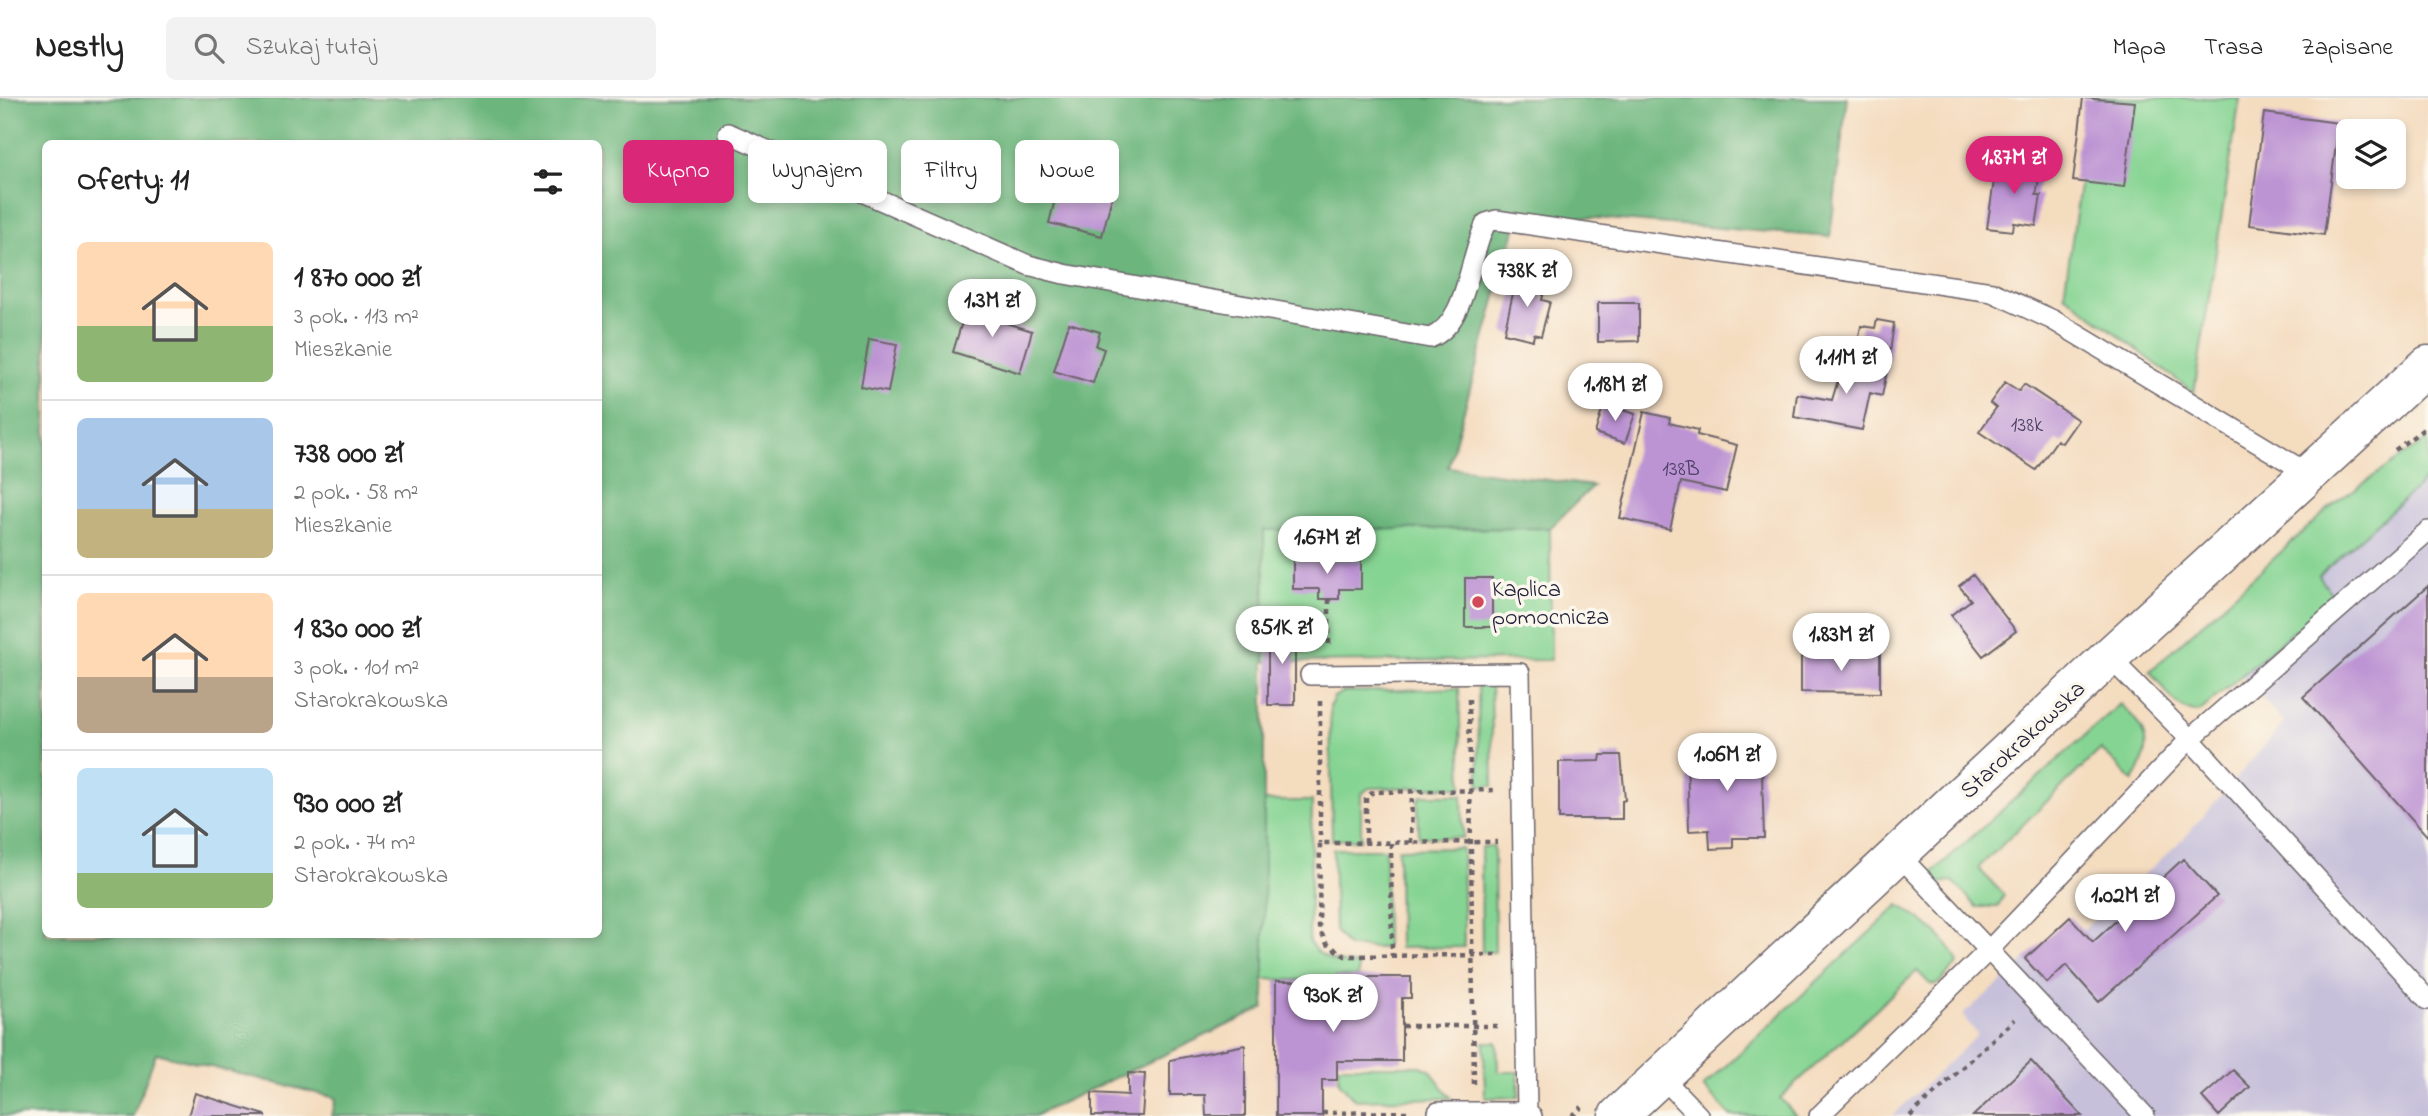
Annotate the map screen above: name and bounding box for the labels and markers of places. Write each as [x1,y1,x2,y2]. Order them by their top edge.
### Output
pin: 1.87M zł [1942,136,2086,196]
pin: 738K zł [1462,250,1592,309]
pin: 1.3M zł [927,280,1057,339]
pin: 1.11M zł [1774,336,1918,396]
pin: 1.18M zł [1543,364,1687,423]
pin: 1.67M zł [1255,517,1399,576]
place label: Kaplica pomocnicza [1492,573,1609,636]
marker: Kaplica pomocnicza [1470,594,1486,610]
pin: 851K zł [1217,606,1347,666]
pin: 1.83M zł [1769,614,1913,673]
pin: 1.06M zł [1655,734,1799,793]
pin: 1.02M zł [2053,874,2197,934]
pin: 930K zł [1268,974,1398,1034]

